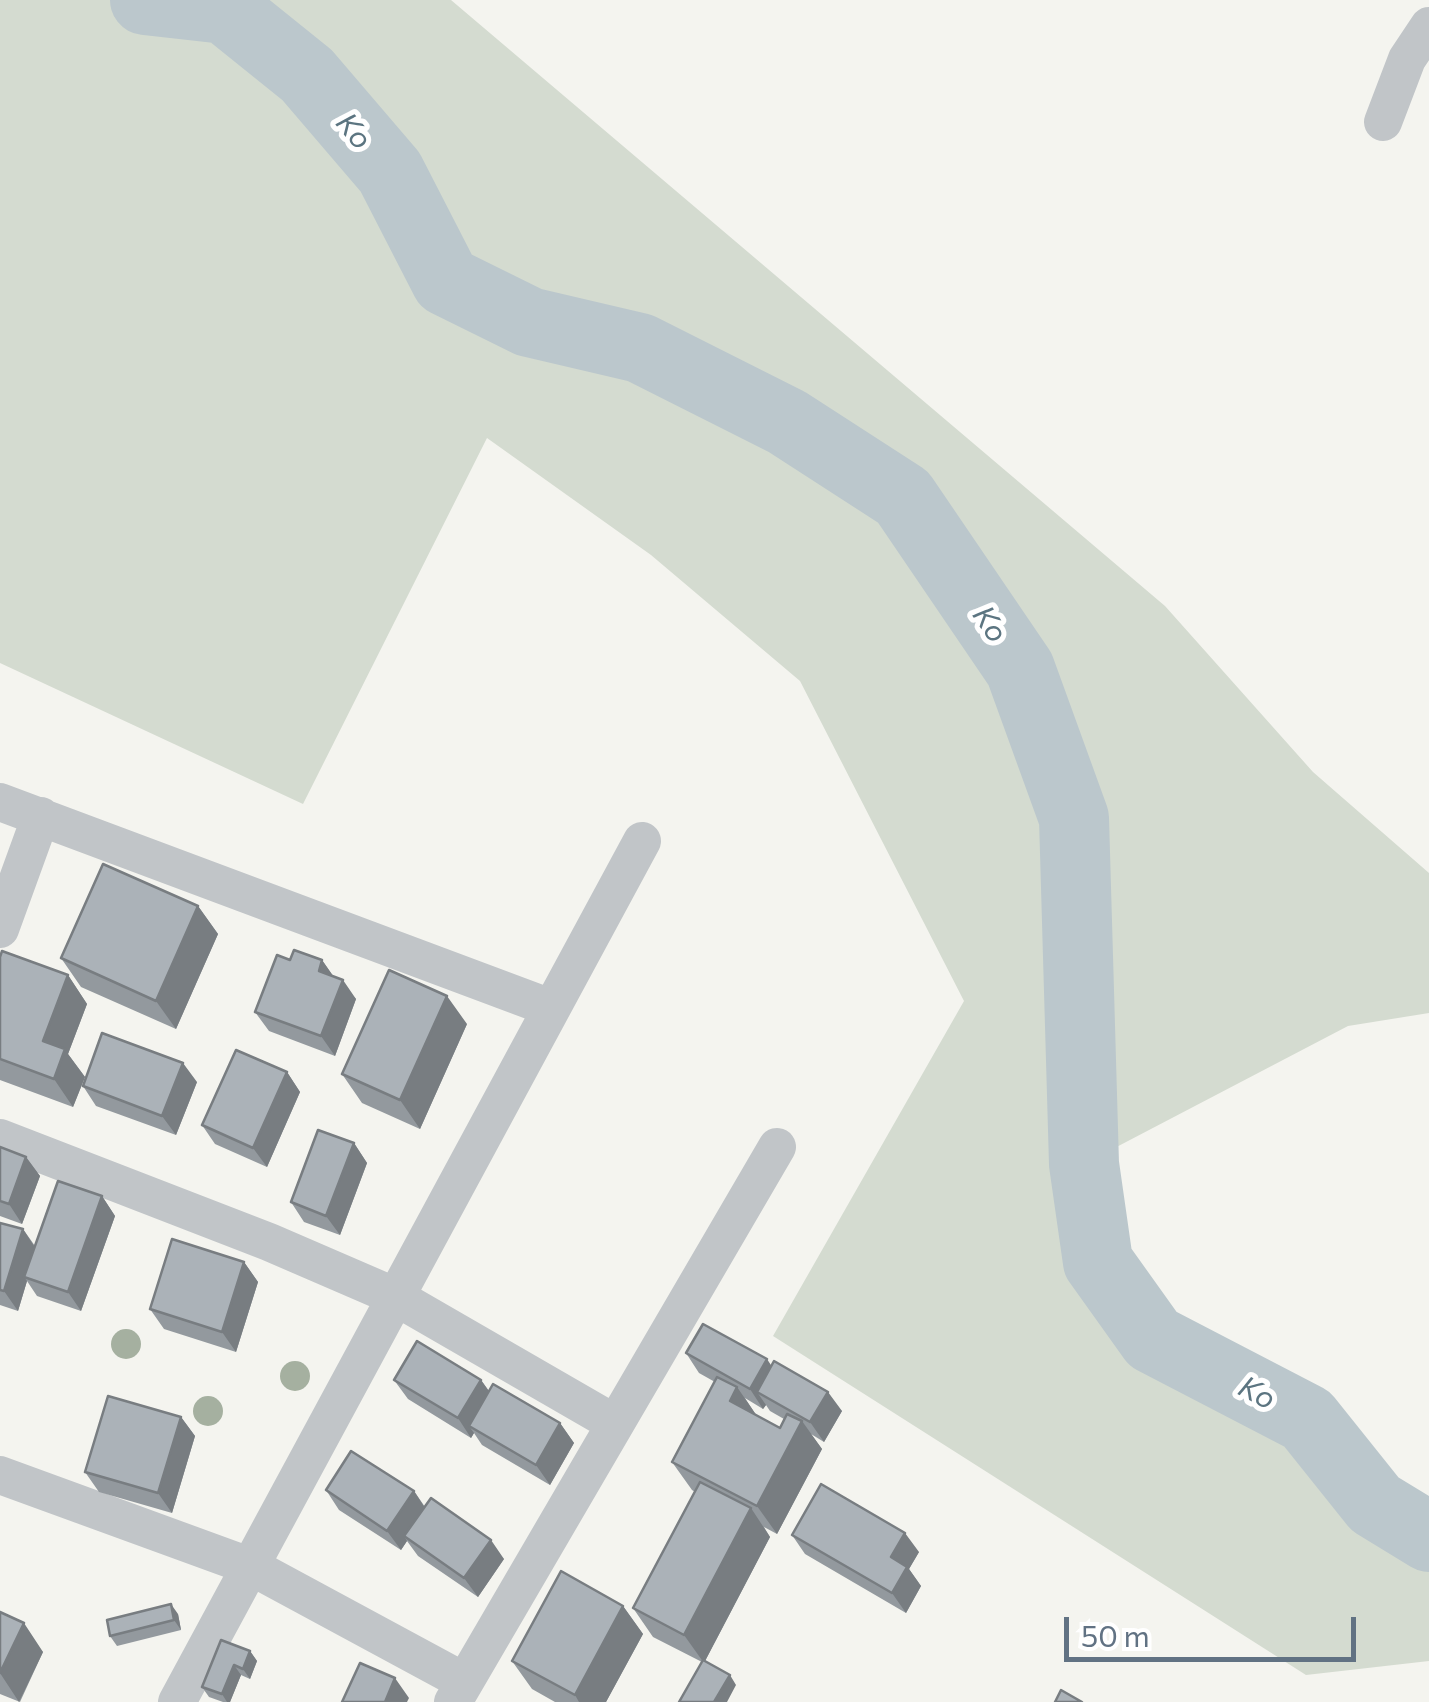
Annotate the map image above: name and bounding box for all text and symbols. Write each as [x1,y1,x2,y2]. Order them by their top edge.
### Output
water label: Ko [328,105,380,157]
water label: Ko [965,599,1015,649]
water label: Ko [1233,1369,1281,1417]
scale bar [1069,1597,1362,1659]
text: 50 m [1081,1616,1150,1653]

